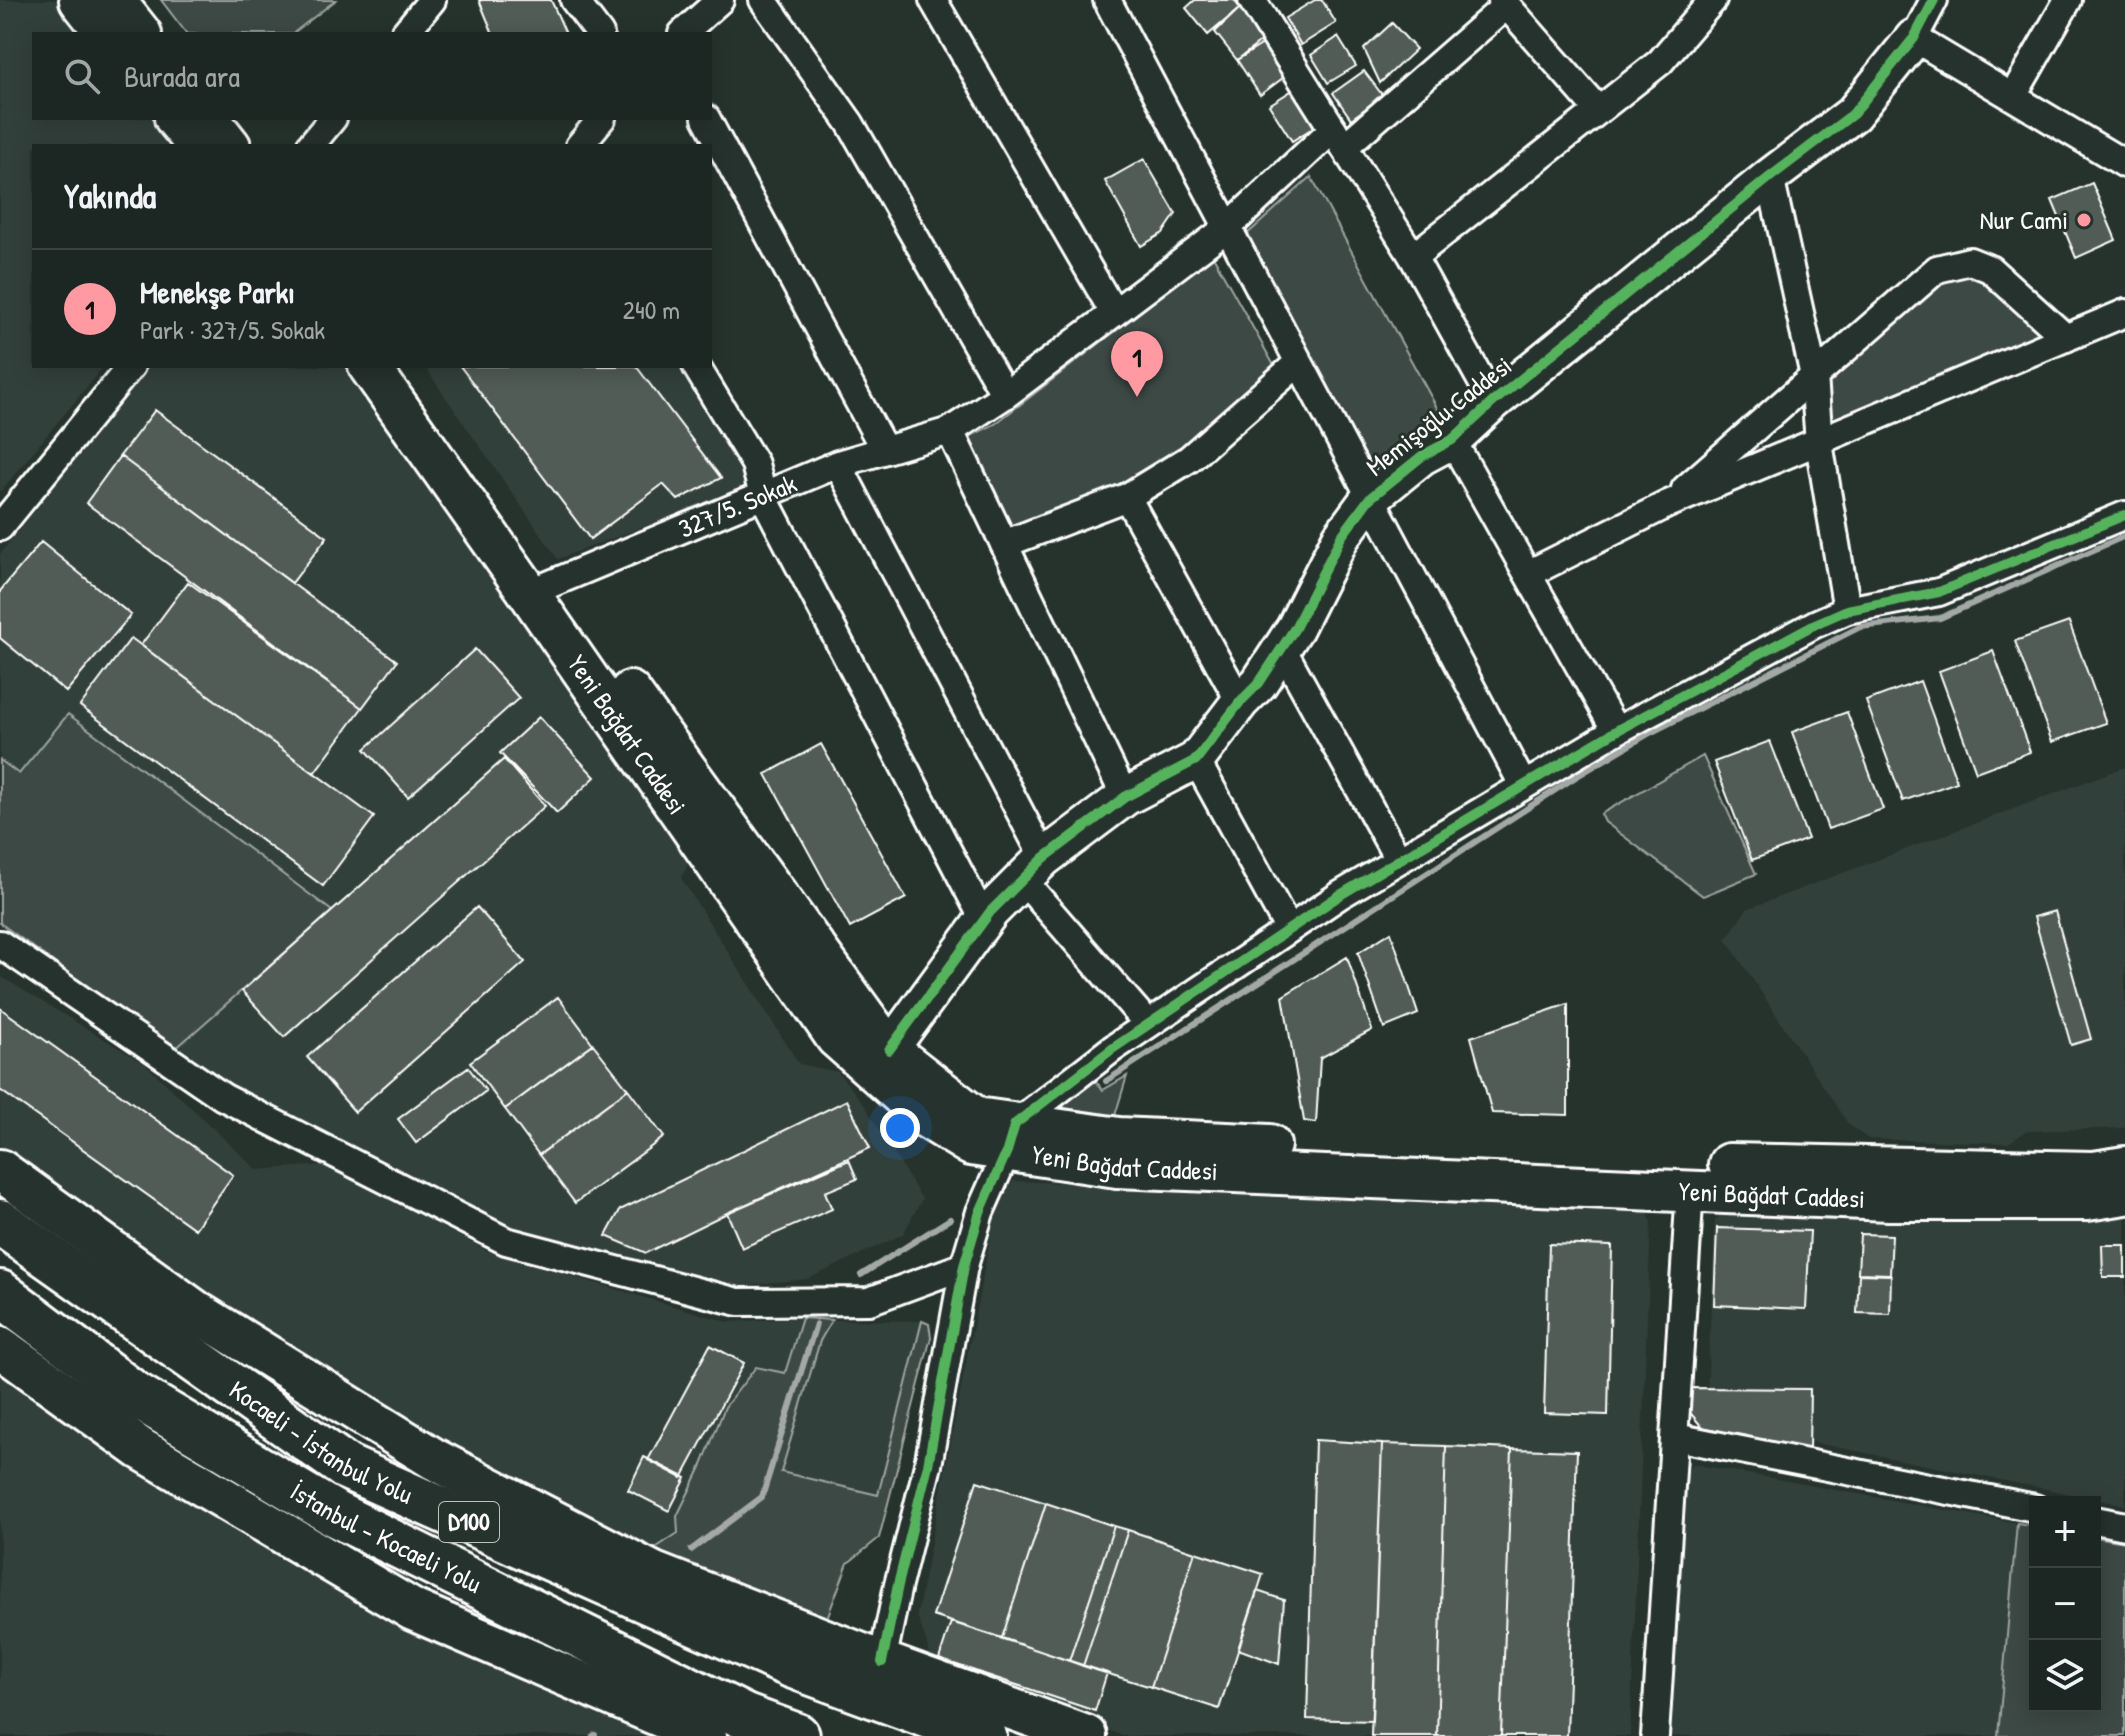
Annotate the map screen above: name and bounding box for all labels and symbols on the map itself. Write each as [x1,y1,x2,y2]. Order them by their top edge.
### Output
place label: Nur Cami [1980,202,2068,237]
marker: Nur Cami [2075,211,2093,229]
pin: 1 [1111,331,1163,397]
street label: Memişoğlu Caddesi [1359,348,1519,483]
street label: 327/5. Sokak [673,465,802,546]
street label: Yeni Bağdat Caddesi [560,648,695,821]
your location [880,1108,920,1148]
street label: Yeni Bağdat Caddesi [1029,1136,1218,1188]
street label: Yeni Bağdat Caddesi [1678,1173,1866,1216]
street label: Kocaeli - İstanbul Yolu [223,1372,418,1511]
street label: İstanbul - Kocaeli Yolu [284,1473,488,1601]
road number: D100 [439,1502,499,1542]

